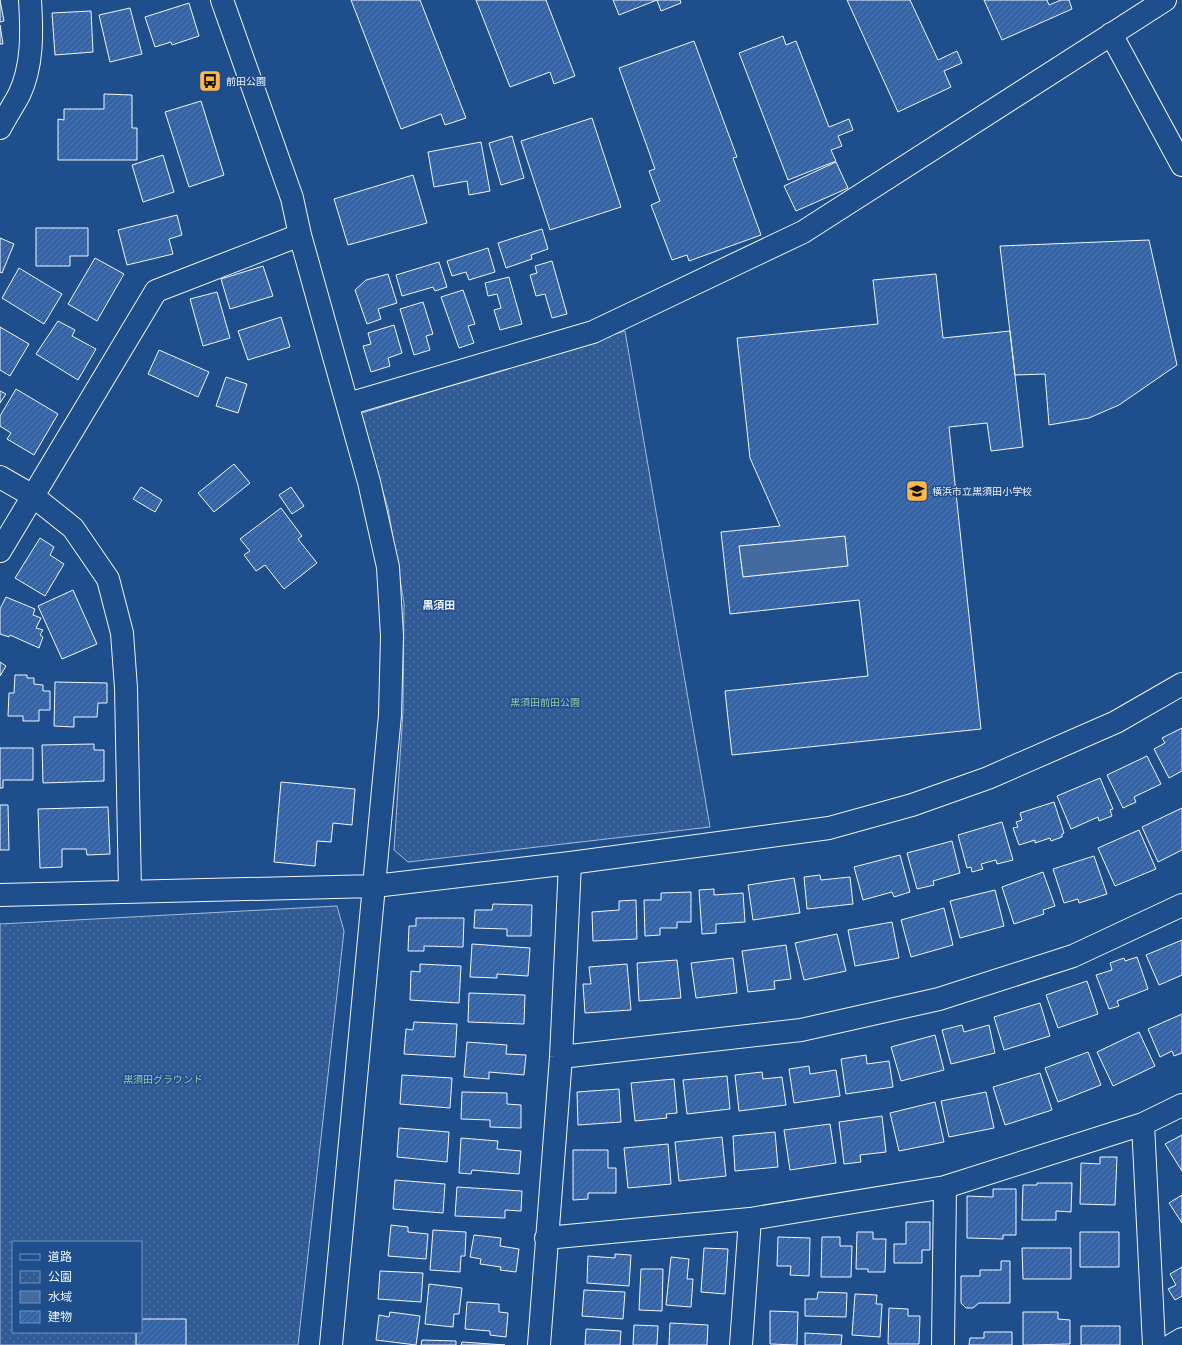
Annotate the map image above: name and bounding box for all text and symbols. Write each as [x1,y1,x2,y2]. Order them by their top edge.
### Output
bus stop icon: 前田公園 [197,68,223,94]
place label: 前田公園 [226,75,266,87]
school or university icon: 横浜市立黒須田小学校 [904,478,930,504]
place label: 横浜市立黒須田小学校 [932,485,1032,497]
district label: 黒須田 [423,598,456,611]
park label: 黒須田前田公園 [510,696,580,708]
park label: 黒須田グラウンド [123,1073,203,1085]
legend [12,1241,142,1333]
text: 道路 [48,1249,72,1263]
text: 公園 [48,1269,72,1283]
text: 水域 [48,1289,72,1303]
text: 建物 [48,1309,72,1323]

